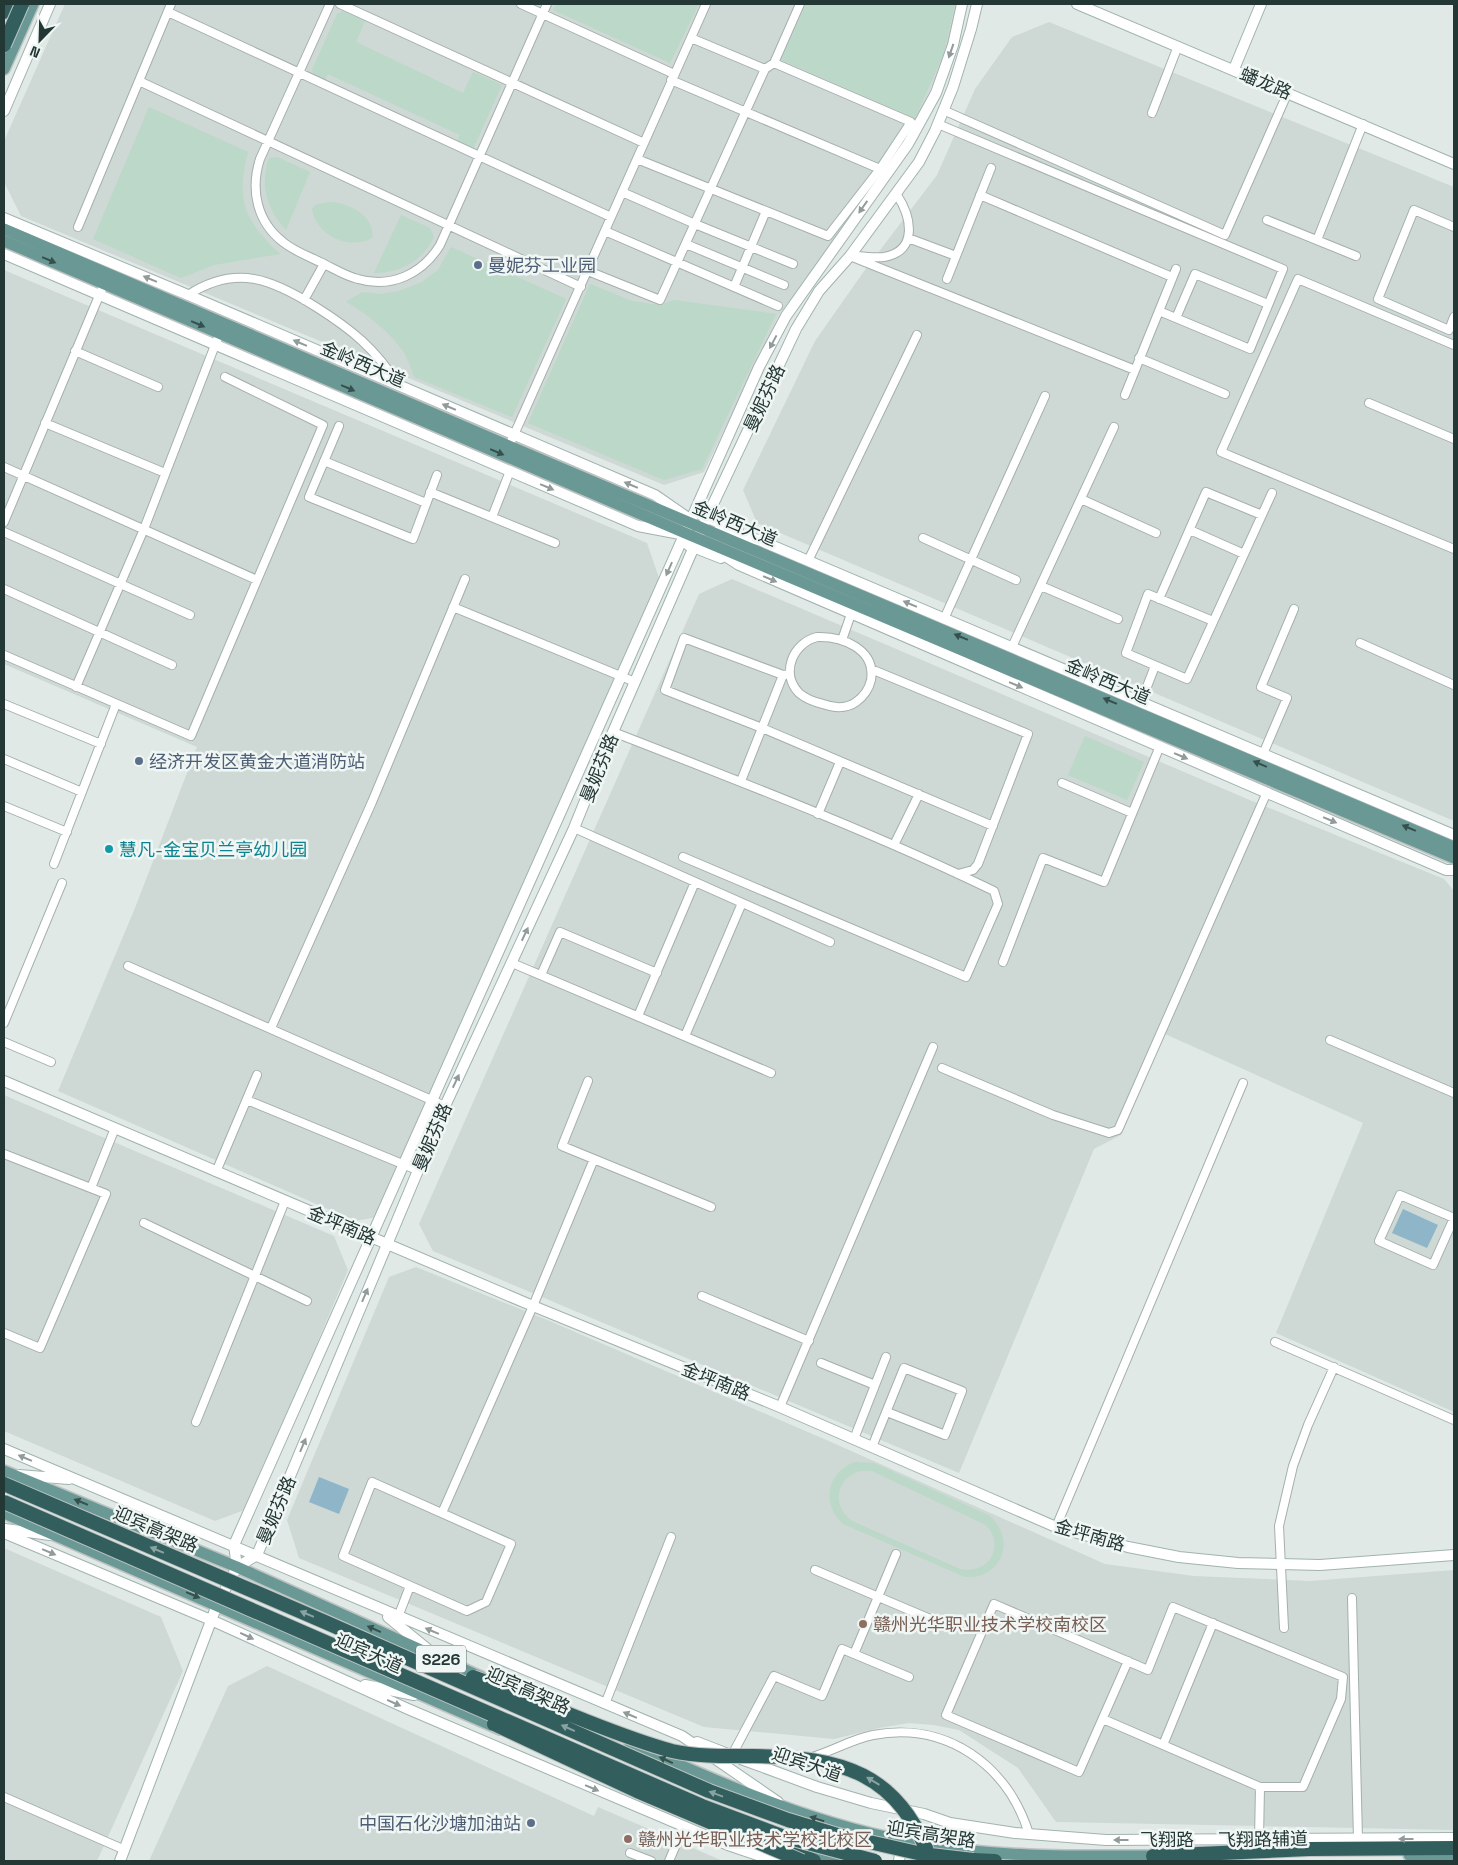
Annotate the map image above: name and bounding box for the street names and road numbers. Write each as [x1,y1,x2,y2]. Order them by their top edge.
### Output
street label: 蟠龙路 [1237,62,1295,104]
street label: 金岭西大道 [317,336,409,392]
street label: 曼妮芬路 [738,361,790,435]
street label: 金岭西大道 [689,495,781,551]
street label: 金岭西大道 [1062,653,1154,709]
street label: 曼妮芬路 [575,730,623,806]
street label: 曼妮芬路 [407,1099,457,1175]
street label: 金坪南路 [304,1200,380,1250]
street label: 金坪南路 [678,1357,754,1405]
street label: 曼妮芬路 [251,1472,301,1548]
street label: 迎宾高架路 [110,1501,202,1557]
street label: 金坪南路 [1052,1514,1128,1556]
street label: 迎宾大道 [331,1628,407,1678]
road number: S226 [416,1646,466,1672]
street label: 迎宾高架路 [482,1661,574,1719]
street label: 迎宾大道 [769,1741,845,1787]
street label: 迎宾高架路 [885,1816,977,1852]
street label: 飞翔路辅道 [1218,1827,1308,1851]
street label: 飞翔路 [1140,1828,1194,1851]

